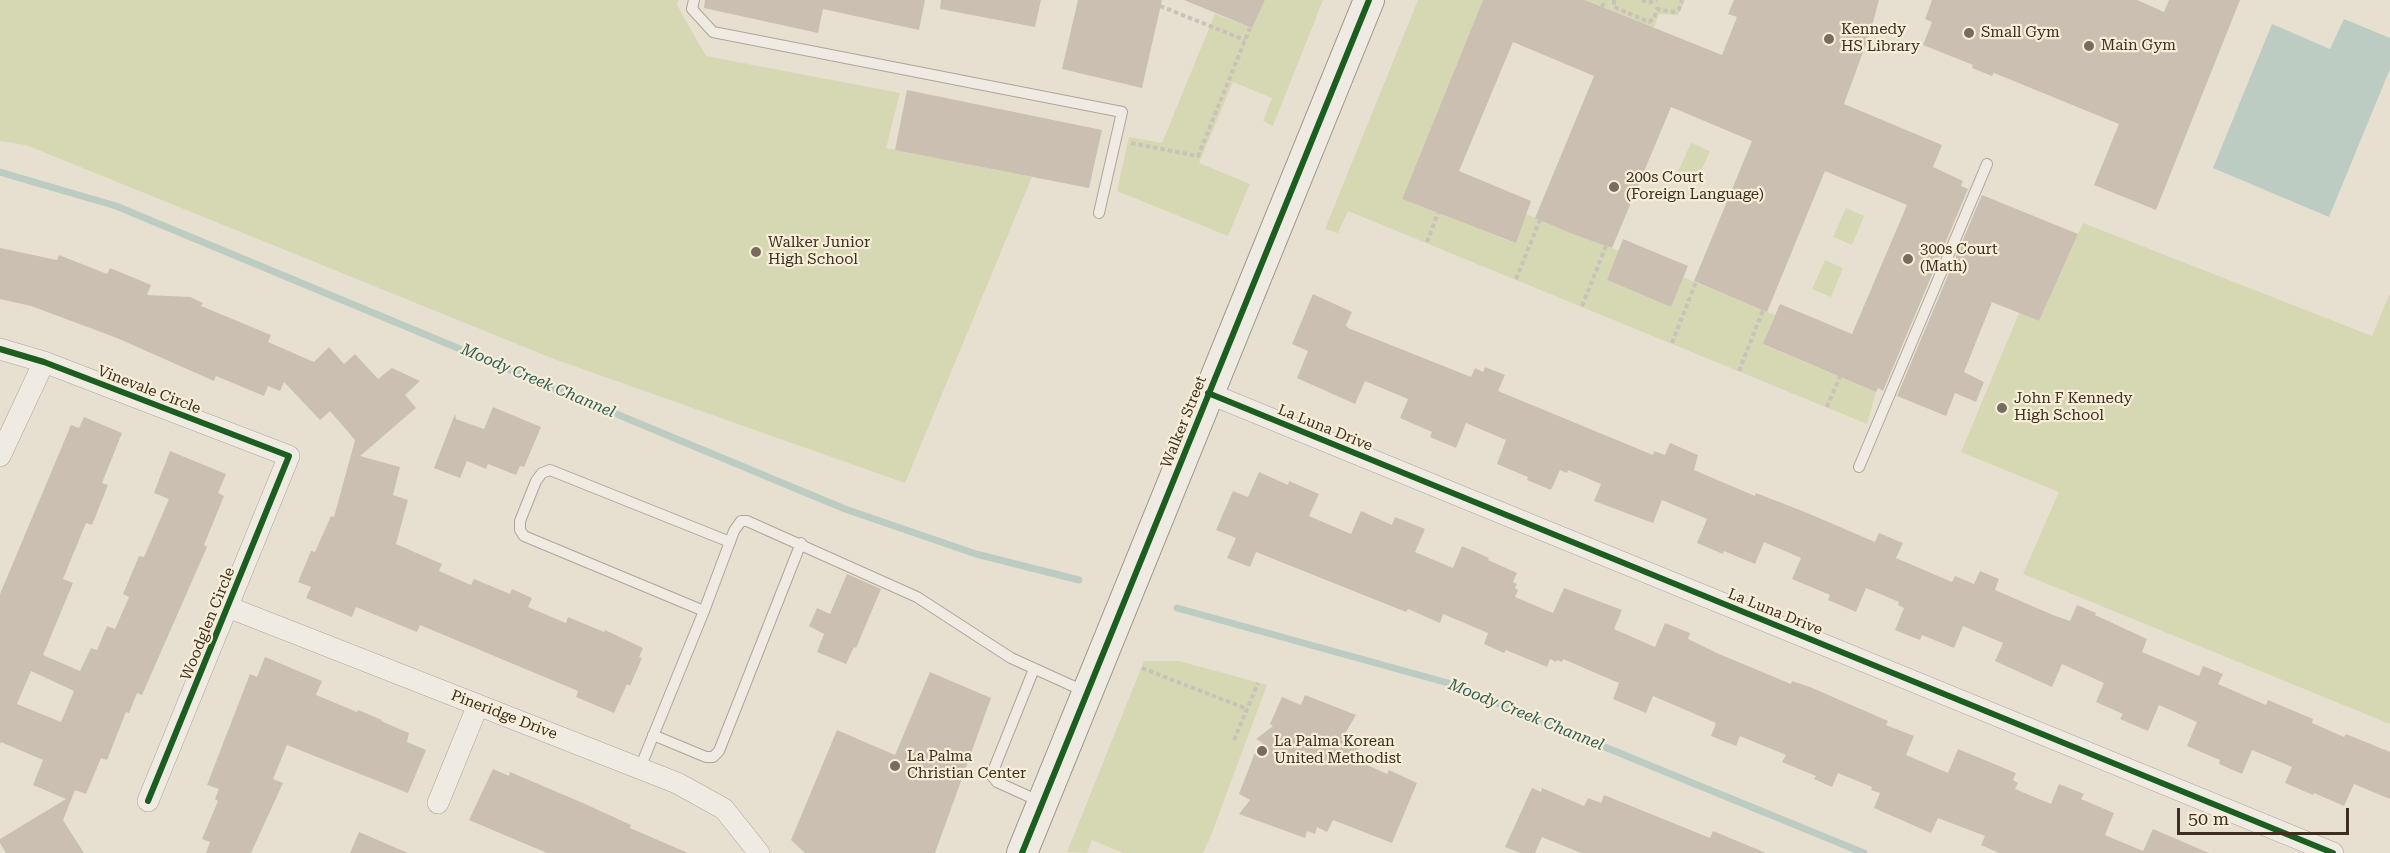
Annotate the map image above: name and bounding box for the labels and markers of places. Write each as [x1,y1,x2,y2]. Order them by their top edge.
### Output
place label: Kennedy HS Library [1841,21,1920,56]
place label: Small Gym [1981,24,2060,42]
marker: Small Gym [1962,26,1976,40]
marker: Kennedy HS Library [1822,32,1836,46]
place label: Main Gym [2101,37,2176,55]
marker: Main Gym [2082,39,2096,53]
place label: 200s Court (Foreign Language) [1626,169,1764,204]
marker: 200s Court (Foreign Language) [1607,180,1621,194]
place label: Walker Junior High School [768,234,870,269]
place label: 300s Court (Math) [1920,241,1998,276]
marker: Walker Junior High School [749,245,763,259]
marker: 300s Court (Math) [1901,252,1915,266]
place label: John F Kennedy High School [2014,390,2132,425]
marker: John F Kennedy High School [1995,401,2009,415]
place label: La Palma Korean United Methodist [1274,733,1401,768]
marker: La Palma Korean United Methodist [1255,744,1269,758]
place label: La Palma Christian Center [907,748,1026,783]
marker: La Palma Christian Center [888,759,902,773]

